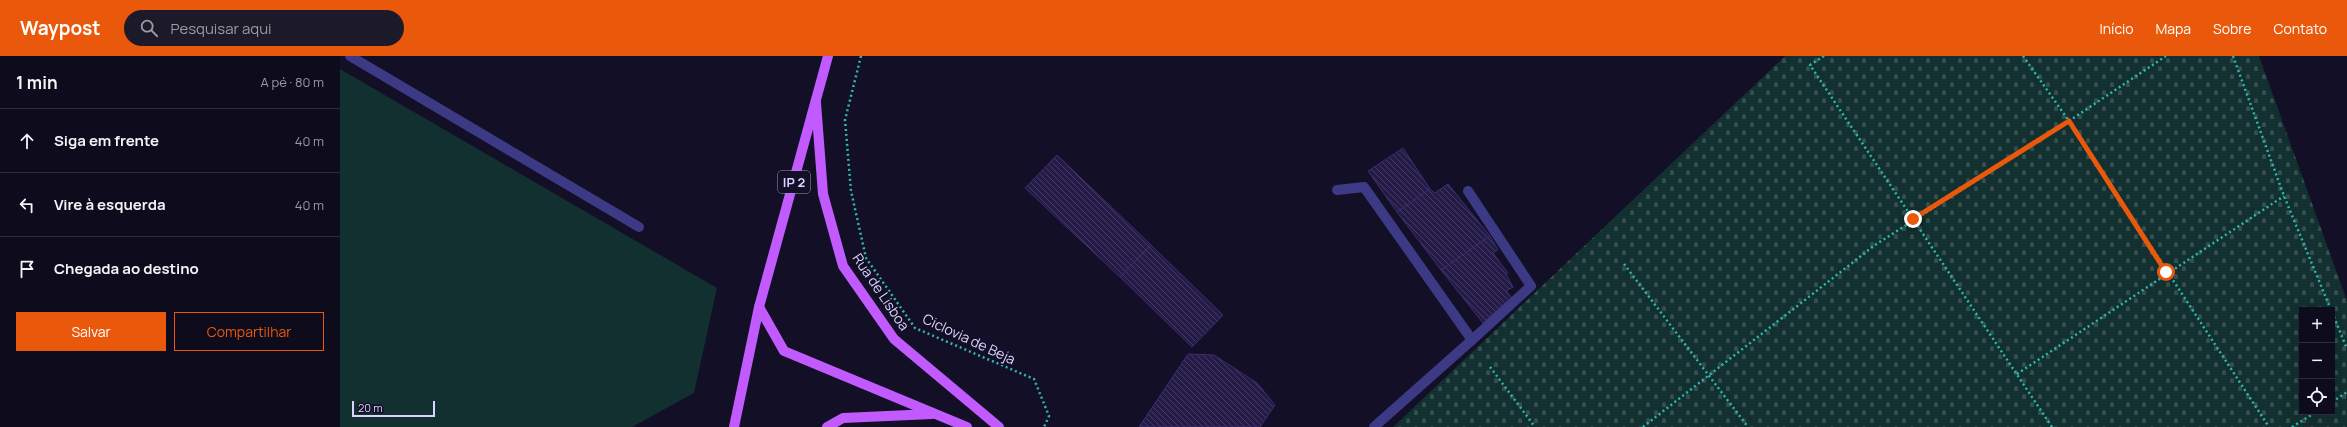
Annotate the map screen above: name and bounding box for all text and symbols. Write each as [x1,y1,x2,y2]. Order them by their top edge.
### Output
search box [124,10,404,46]
text: Waypost [20,15,100,41]
icon: search [138,17,160,39]
text: Pesquisar aqui [170,18,272,39]
text: Início [2100,19,2133,38]
text: Mapa [2155,19,2191,38]
text: Sobre [2213,19,2251,38]
text: Contato [2273,19,2327,38]
text: 1 min [16,71,58,94]
text: A pé · 80 m [261,73,324,91]
icon: ahead [16,130,38,152]
text: Siga em frente [54,130,159,151]
text: 40 m [295,132,324,150]
road number: IP 2 [778,171,810,193]
icon: left [16,194,38,216]
text: Vire à esquerda [54,194,166,215]
text: 40 m [295,196,324,214]
route end [1904,210,1922,228]
street label: Rua de Lisboa [849,249,914,334]
icon: arrive [16,258,38,280]
text: Chegada ao destino [54,258,199,279]
route start [2157,263,2175,281]
map controls [2299,307,2335,415]
button: + [2299,307,2335,343]
street label: Ciclovia de Beja [920,309,1019,368]
button: Salvar [16,312,166,351]
button: Compartilhar [174,312,324,351]
button: − [2299,343,2335,379]
button: locate [2299,379,2335,415]
scale bar [352,399,435,418]
text: 20 m [358,400,383,415]

